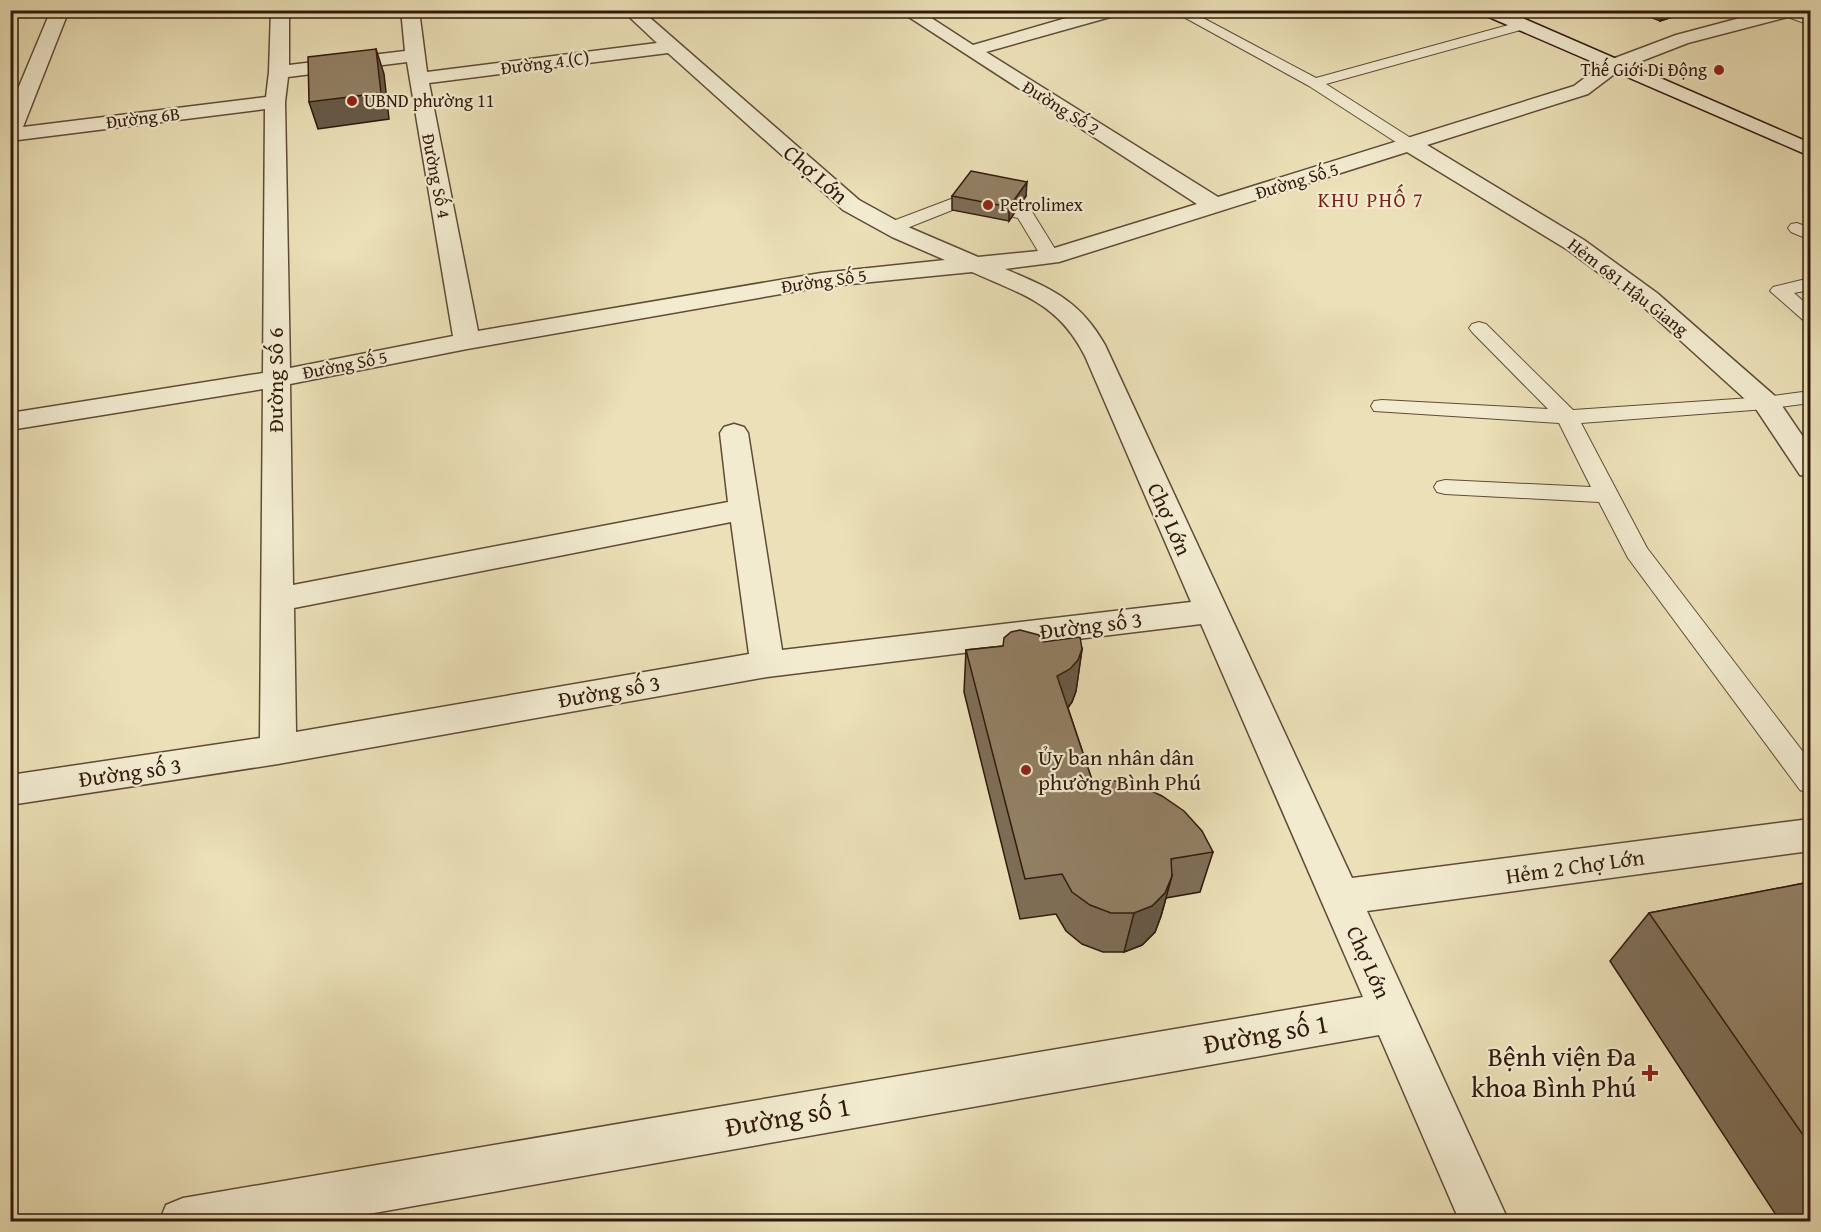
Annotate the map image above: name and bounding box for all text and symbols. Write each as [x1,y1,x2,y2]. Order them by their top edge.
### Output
street label: Đường 4 (C) [499,44,591,81]
place label: Thế Giới Di Động [1581,56,1707,83]
marker: Thế Giới Di Động [1712,63,1726,77]
street label: Đường Số 2 [1018,73,1105,142]
place label: UBND phường 11 [364,87,494,114]
marker: UBND phường 11 [345,94,359,108]
street label: Đường 6B [104,100,181,135]
street label: Đường Số 4 [415,131,458,221]
street label: Chợ Lớn [777,137,856,212]
street label: Đường Số 5 [1252,155,1342,206]
district label: KHU PHỐ 7 [1318,184,1424,214]
place label: Petrolimex [1000,191,1084,218]
marker: Petrolimex [981,198,995,212]
street label: Hẻm 681 Hậu Giang [1562,231,1694,342]
street label: Đường Số 5 [779,261,868,300]
street label: Đường Số 6 [259,327,291,433]
street label: Đường Số 5 [300,343,390,386]
street label: Chợ Lớn [1140,477,1200,561]
street label: Đường số 3 [1038,603,1144,647]
street label: Đường số 3 [555,666,663,716]
place label: Ủy ban nhân dân phường Bình Phú [1038,741,1201,798]
street label: Đường số 3 [77,749,183,795]
marker: Ủy ban nhân dân phường Bình Phú [1019,763,1033,777]
street label: Hẻm 2 Chợ Lớn [1504,840,1647,892]
street label: Chợ Lớn [1339,920,1399,1004]
street label: Đường số 1 [1200,1002,1332,1064]
place label: Bệnh viện Đa khoa Bình Phú [1471,1036,1636,1107]
marker: Bệnh viện Đa khoa Bình Phú [1641,1064,1659,1082]
street label: Đường số 1 [722,1085,854,1147]

